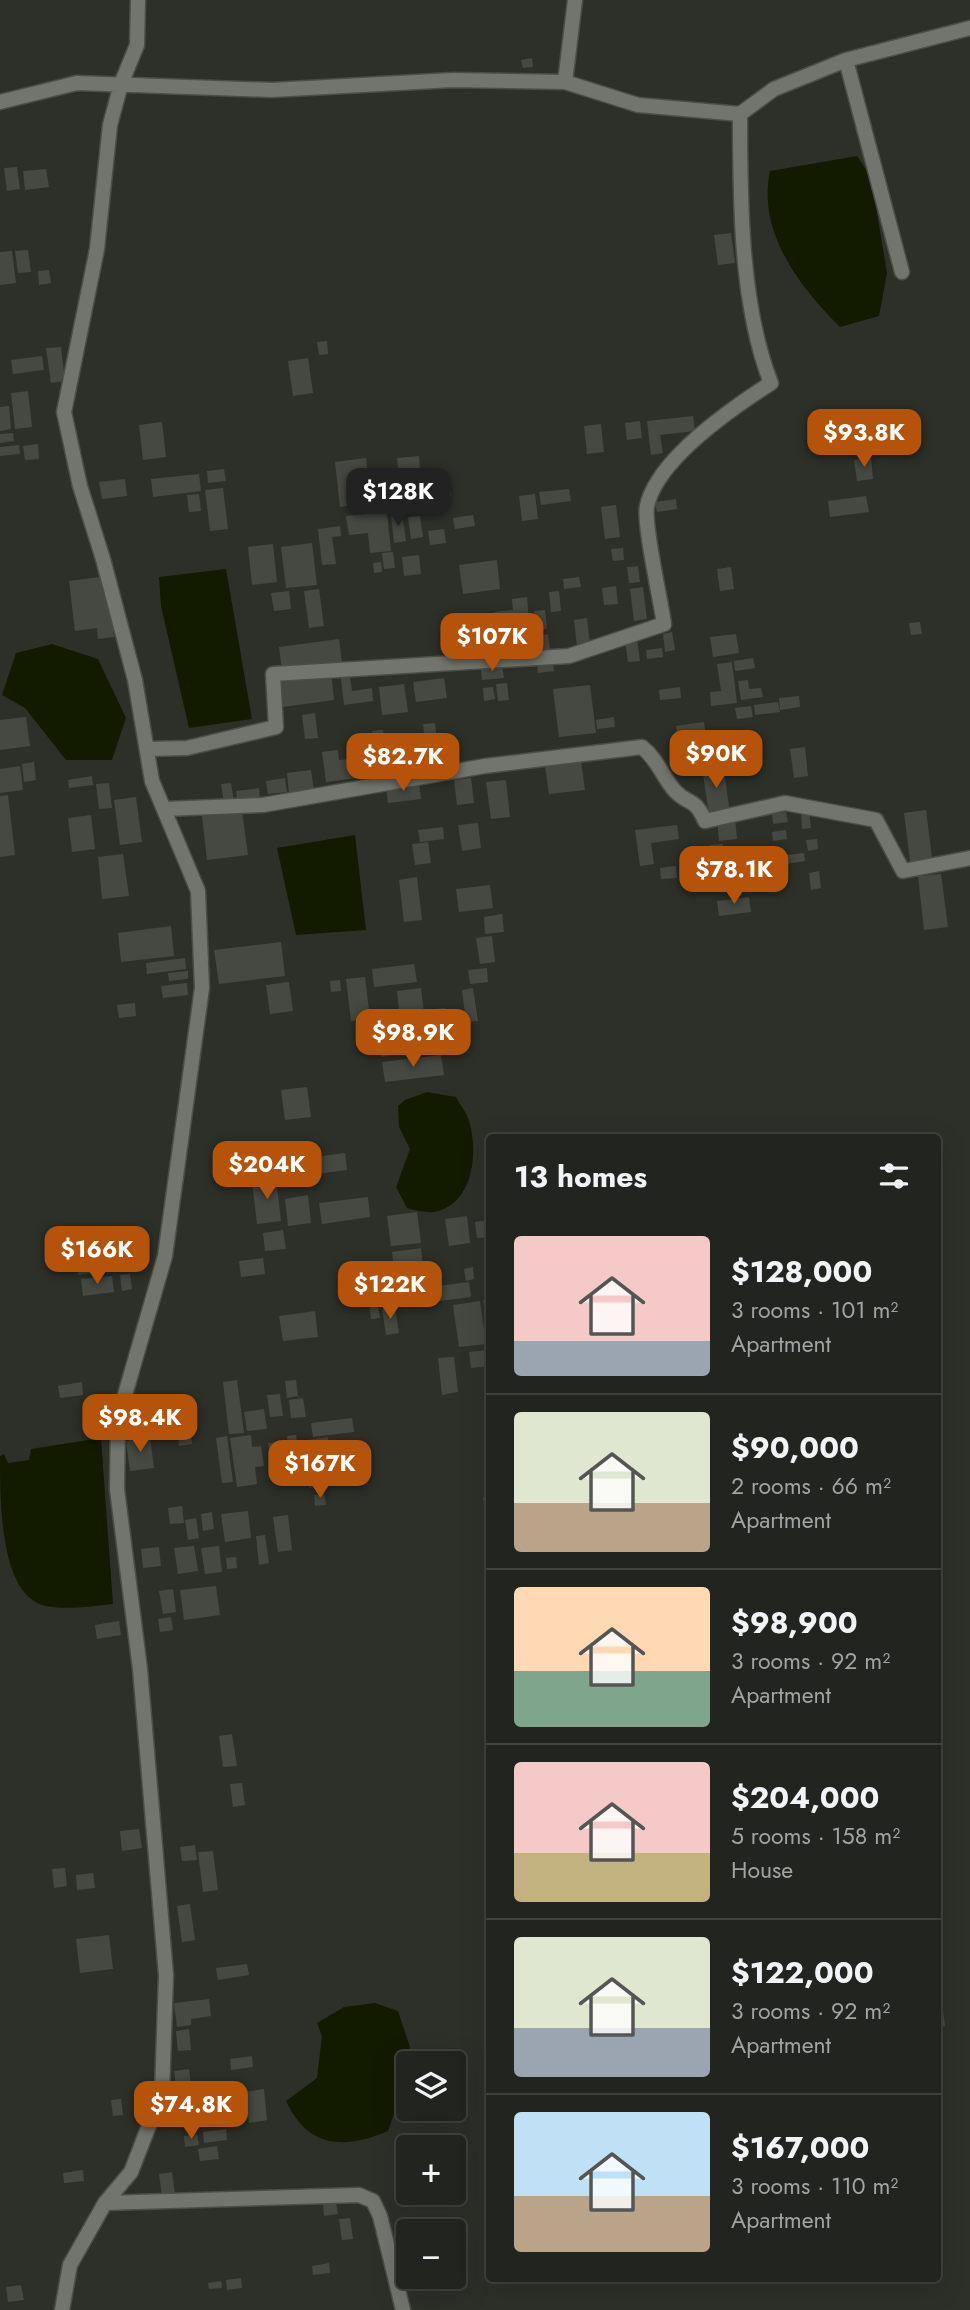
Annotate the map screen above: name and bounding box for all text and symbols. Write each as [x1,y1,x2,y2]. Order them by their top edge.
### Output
pin: $93.8K [807,410,921,469]
text: $93.8K [823,415,905,449]
pin: $128K [349,468,447,528]
text: $128K [362,474,434,508]
pin: $107K [443,614,541,673]
text: $107K [456,619,528,653]
pin: $90K [675,730,757,790]
pin: $82.7K [346,734,460,793]
text: $90K [686,736,747,770]
text: $82.7K [362,739,444,773]
pin: $78.1K [677,846,791,906]
text: $78.1K [695,852,773,886]
pin: $98.9K [356,1010,470,1069]
text: $98.9K [372,1015,454,1049]
pin: $204K [218,1142,316,1201]
text: $204K [229,1147,305,1181]
text: 13 homes [514,1155,647,1198]
icon: filters [875,1157,913,1195]
pin: $166K [48,1226,146,1286]
text: $166K [61,1232,133,1266]
text: $128,000 [731,1250,872,1293]
pin: $122K [341,1262,439,1321]
icon: home [570,1264,654,1348]
text: $122K [354,1267,426,1301]
text: 3 rooms · 101 m² [731,1293,898,1327]
text: Apartment [731,1327,831,1361]
pin: $98.4K [83,1394,197,1454]
text: $98.4K [98,1400,182,1434]
text: $90,000 [731,1426,859,1469]
pin: $167K [271,1440,369,1500]
icon: home [570,1440,654,1524]
text: $167K [284,1446,356,1480]
text: 2 rooms · 66 m² [731,1469,891,1503]
text: Apartment [731,1503,831,1537]
text: $98,900 [731,1601,858,1644]
icon: home [570,1615,654,1699]
text: 3 rooms · 92 m² [731,1644,890,1678]
text: Apartment [731,1678,831,1712]
text: $204,000 [731,1776,879,1819]
icon: home [570,1790,654,1874]
text: 5 rooms · 158 m² [731,1819,900,1853]
text: House [731,1853,793,1887]
text: $122,000 [731,1951,874,1994]
icon: home [570,1965,654,2049]
text: 3 rooms · 92 m² [731,1994,890,2028]
text: Apartment [731,2028,831,2062]
map controls [396,2051,466,2289]
button: layers [396,2051,466,2121]
pin: $74.8K [134,2082,248,2141]
text: $74.8K [150,2087,232,2121]
text: $167,000 [731,2126,869,2169]
button: + [396,2135,466,2205]
icon: home [570,2140,654,2224]
text: 3 rooms · 110 m² [731,2169,898,2203]
text: Apartment [731,2203,831,2237]
button: − [396,2219,466,2289]

